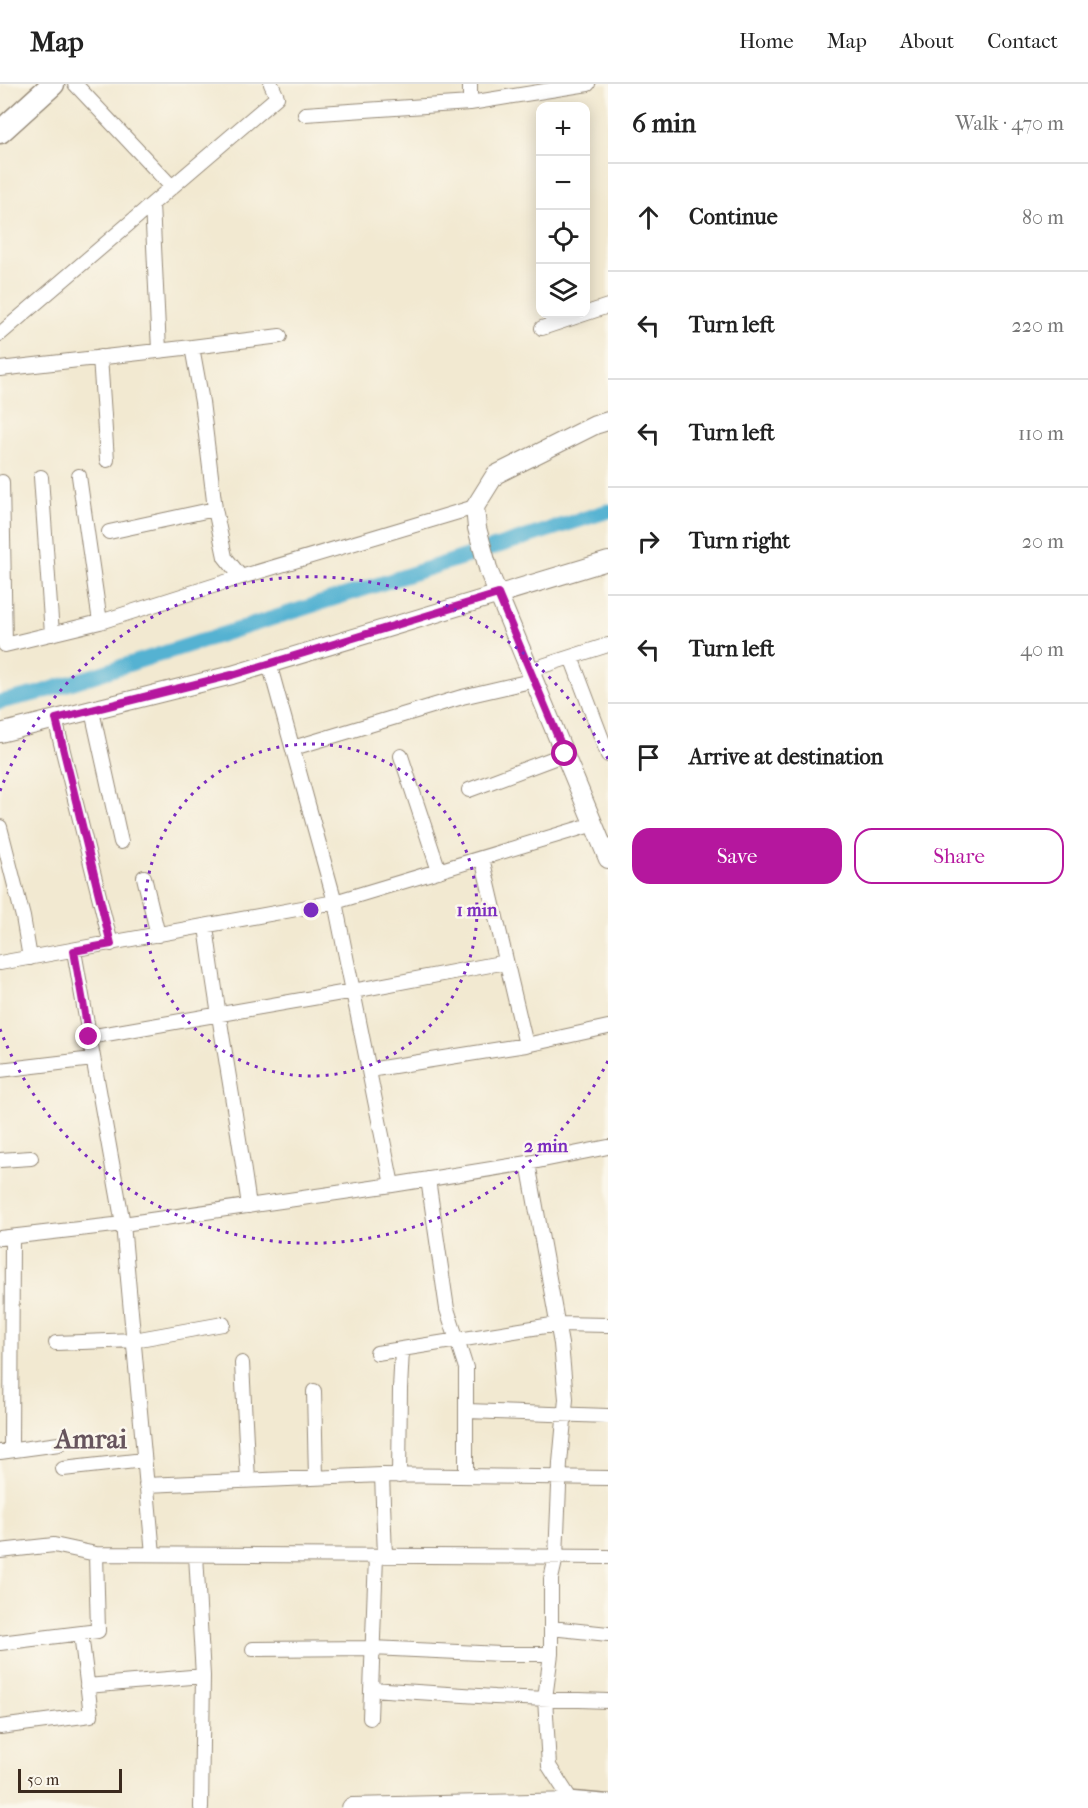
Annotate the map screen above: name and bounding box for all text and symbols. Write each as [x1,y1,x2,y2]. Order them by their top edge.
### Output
text: Map [30,25,84,58]
text: Home [739,29,794,53]
text: Map [827,29,867,53]
text: About [900,29,954,53]
text: Contact [987,29,1058,53]
map controls [536,102,590,318]
button: + [536,102,590,156]
text: 6 min [632,108,696,139]
text: Walk · 470 m [955,112,1064,135]
button: − [536,156,590,210]
icon: ahead [632,201,665,234]
text: Continue [689,204,778,230]
text: 80 m [1022,206,1064,229]
button: locate [536,210,590,264]
button: layers [536,264,590,318]
icon: left [632,309,665,342]
text: Turn left [689,312,775,338]
text: 220 m [1011,314,1064,337]
icon: left [632,417,665,450]
text: Turn left [689,420,775,446]
text: 110 m [1018,422,1064,445]
icon: right [632,525,665,558]
text: Turn right [689,528,790,554]
text: 20 m [1022,530,1064,553]
icon: left [632,633,665,666]
text: Turn left [689,636,775,662]
text: 40 m [1020,638,1064,661]
route start [551,740,577,766]
icon: arrive [632,741,665,774]
text: Arrive at destination [689,744,883,770]
button: Save [632,828,842,884]
button: Share [854,828,1064,884]
centre of rings [301,900,321,920]
text: 1 min [456,900,498,921]
route end [75,1023,101,1049]
text: 2 min [524,1136,568,1157]
district label: Amrai [53,1423,128,1455]
scale bar [18,1766,122,1794]
text: 50 m [27,1770,59,1789]

